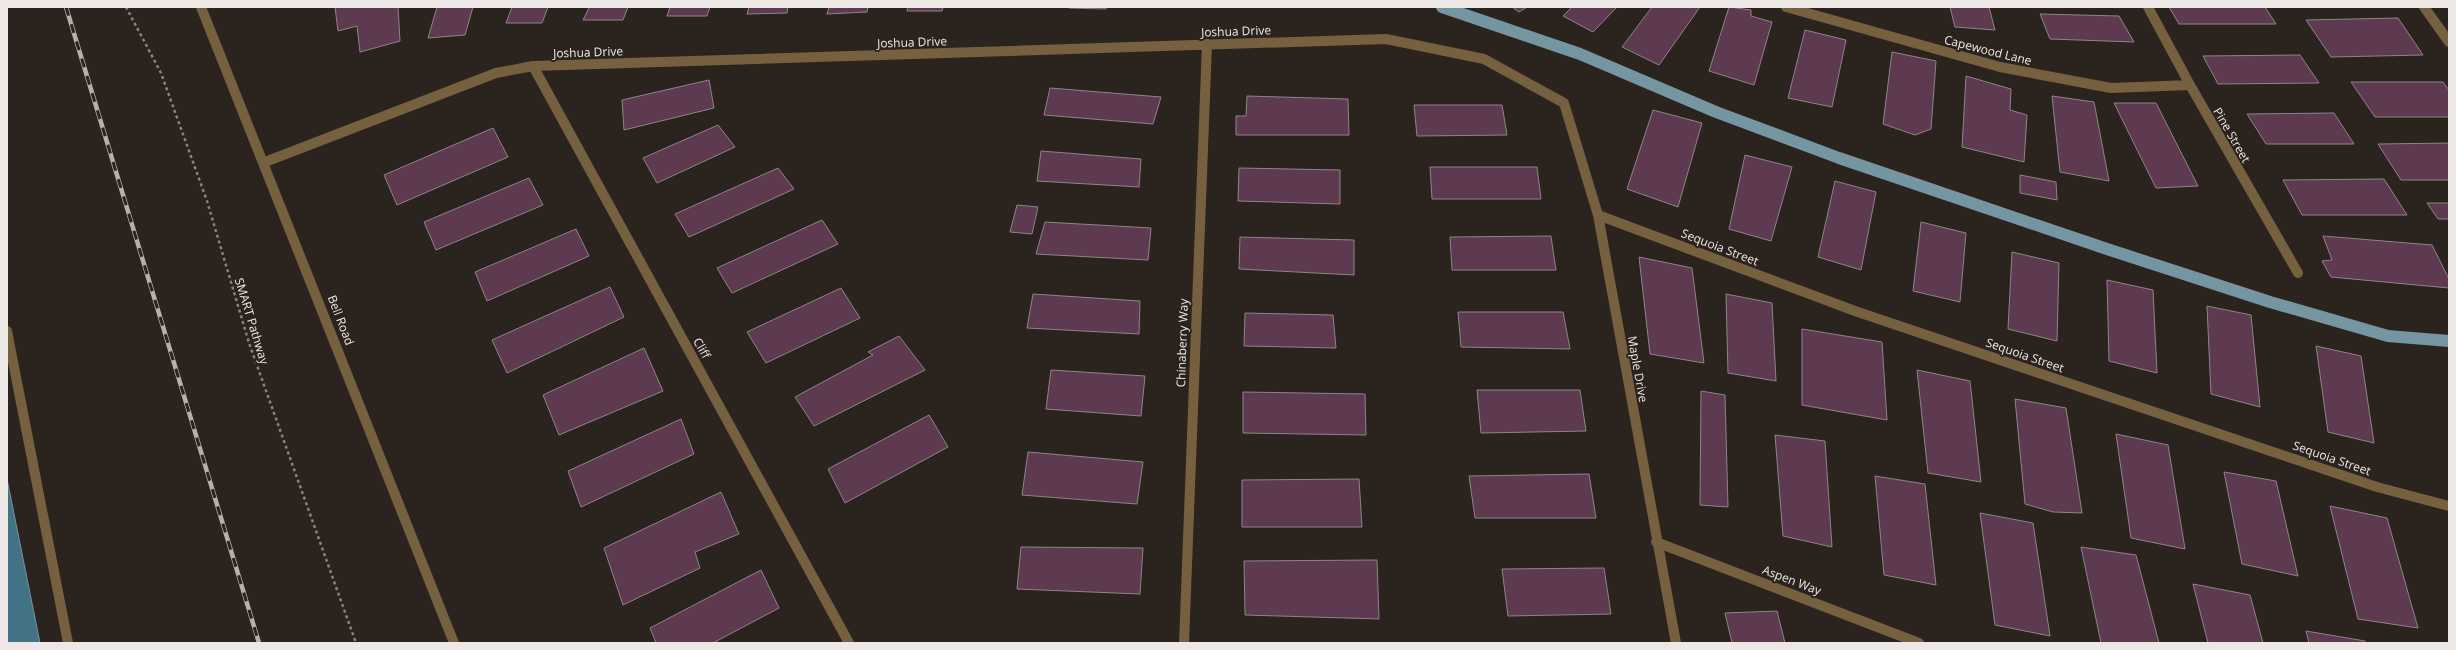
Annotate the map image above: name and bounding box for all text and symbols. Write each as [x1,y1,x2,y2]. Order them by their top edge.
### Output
street label: Joshua Drive [1200,21,1272,41]
street label: Capewood Lane [1943,31,2034,69]
street label: Joshua Drive [876,32,948,52]
street label: Joshua Drive [552,42,624,62]
street label: Pine Street [2209,104,2255,166]
street label: Sequoia Street [1679,224,1761,270]
street label: SMART Pathway [231,276,274,367]
street label: Bell Road [324,293,358,347]
street label: Chinaberry Way [1172,297,1192,388]
street label: Cliff [689,334,715,362]
street label: Sequoia Street [1984,334,2066,376]
street label: Maple Drive [1624,335,1652,404]
street label: Sequoia Street [2291,437,2373,479]
street label: Aspen Way [1760,561,1825,599]

